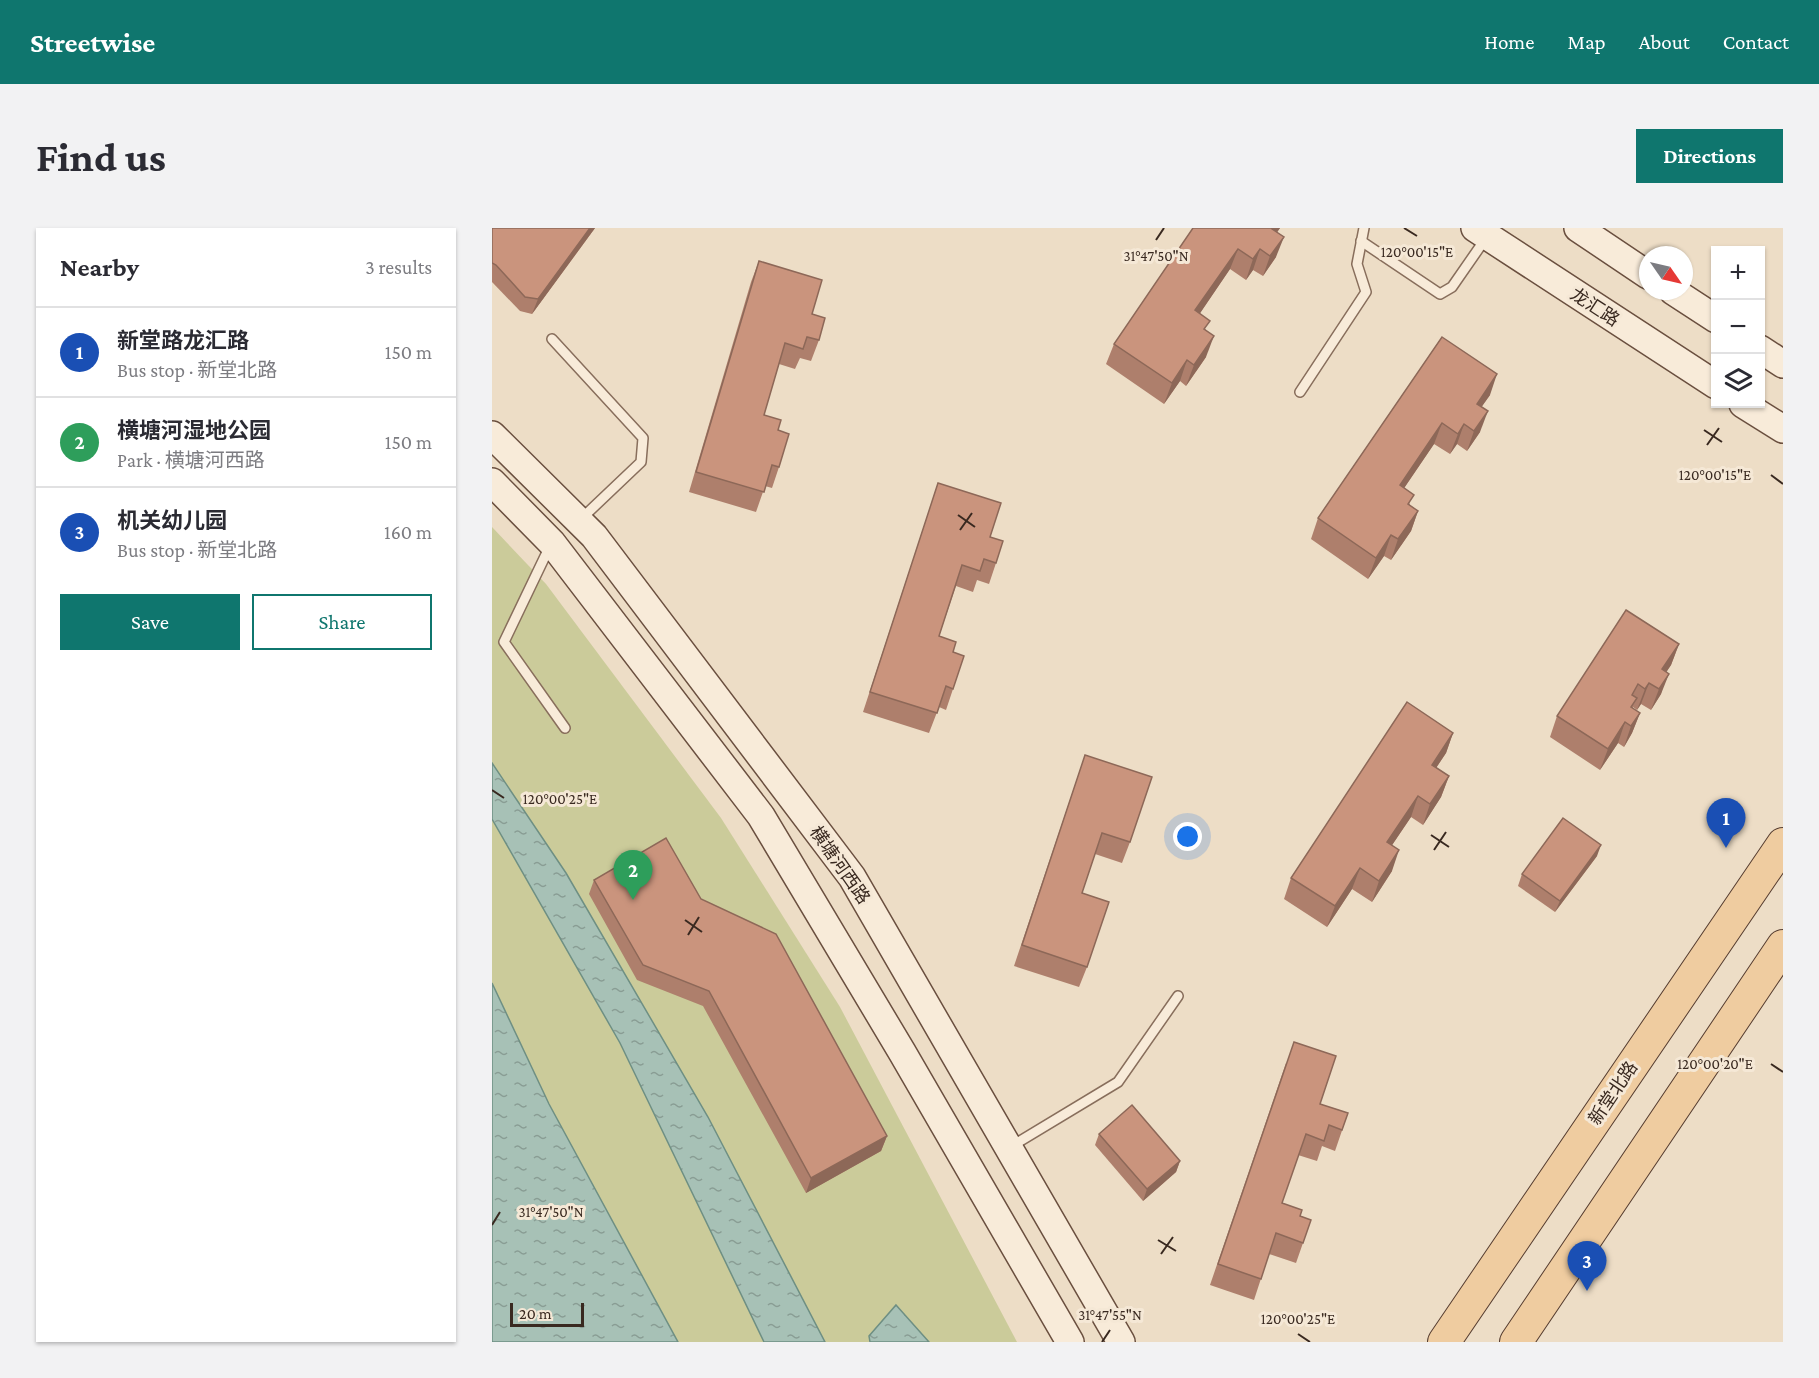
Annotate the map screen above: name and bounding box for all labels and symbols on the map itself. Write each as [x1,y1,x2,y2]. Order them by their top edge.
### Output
text: 120°00'15"E [1381,244,1453,260]
north arrow [1639,246,1693,300]
text: 31°47'50"N [1123,248,1189,264]
street label: 龙汇路 [1567,284,1623,330]
text: 120°00'15"E [1679,467,1751,483]
text: 120°00'25"E [523,791,597,807]
pin: 1 [1706,798,1746,848]
street label: 横塘河西路 [806,822,874,908]
your location [1173,822,1202,851]
pin: 2 [614,850,652,900]
text: 120°00'20"E [1677,1056,1753,1072]
street label: 新堂北路 [1585,1058,1641,1128]
text: 31°47'50"N [518,1204,584,1220]
pin: 3 [1568,1242,1606,1291]
scale bar [510,1300,584,1328]
text: 31°47'55"N [1078,1307,1142,1323]
text: 120°00'25"E [1261,1311,1335,1327]

